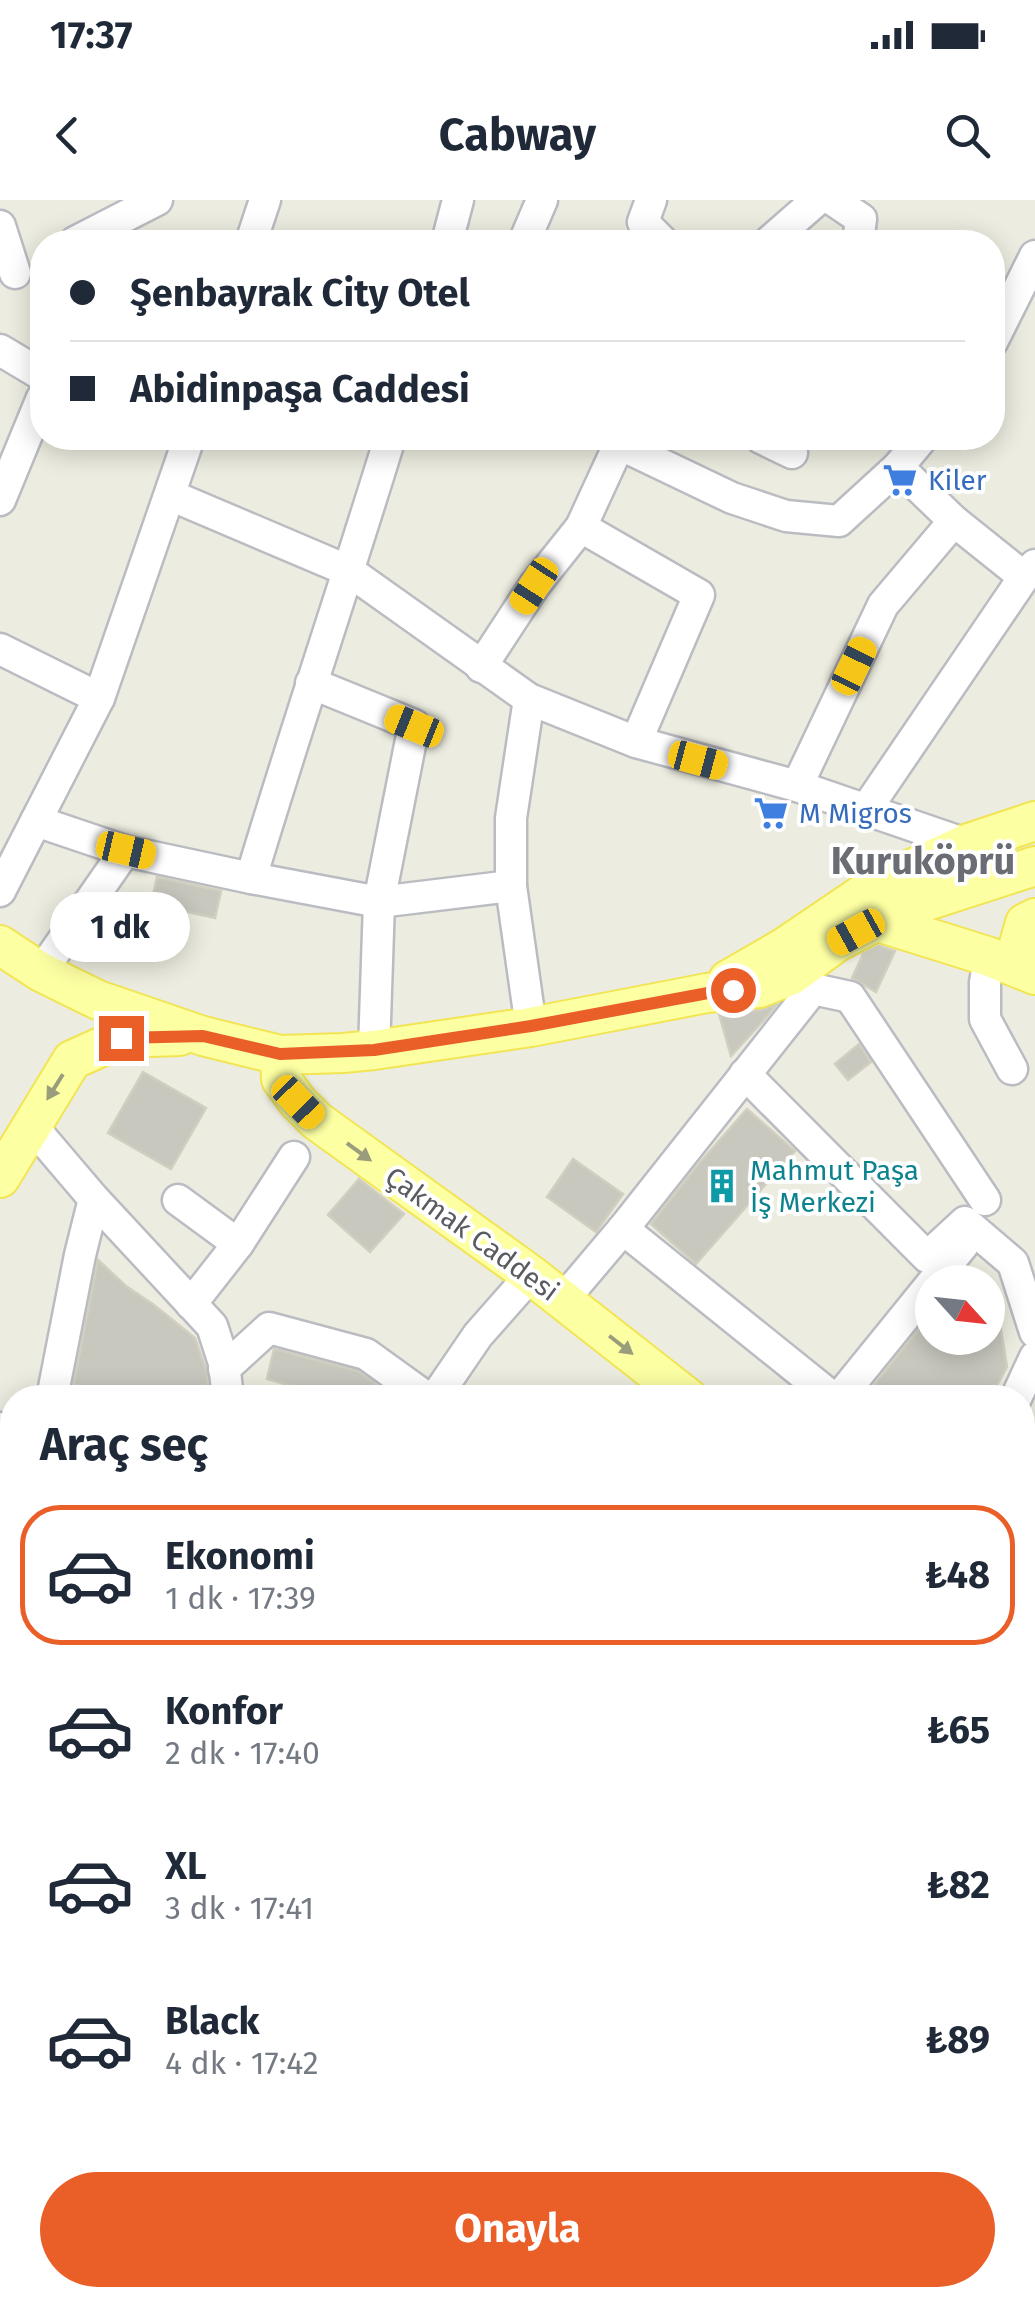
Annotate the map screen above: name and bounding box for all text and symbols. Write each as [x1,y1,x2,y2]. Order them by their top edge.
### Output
text: 17:37 [50,12,133,58]
icon: back [40,108,95,163]
text: Cabway [439,108,596,162]
icon: search [940,108,995,163]
text: Şenbayrak City Otel [130,270,470,316]
text: Abidinpaşa Caddesi [130,366,470,412]
supermarket icon: Kiler [881,461,919,499]
place label: Kiler [928,464,987,497]
car [505,553,563,619]
car [827,632,881,700]
car [381,701,447,751]
car [665,738,731,782]
supermarket icon: M Migros [752,794,790,832]
place label: M Migros [799,797,912,830]
car [93,829,159,871]
district label: Kuruköprü [831,838,1015,884]
callout: 1 dk [51,893,191,963]
car [822,904,890,960]
text: 1 dk [90,908,150,946]
route start [711,968,756,1013]
route end [99,1016,144,1061]
car [266,1070,330,1134]
one-way arrow [46,1074,65,1101]
one-way arrow [346,1142,372,1161]
place label: Mahmut Paşa İş Merkezi [750,1154,919,1219]
street label: Çakmak Caddesi [379,1160,565,1308]
building icon: Mahmut Paşa İş Merkezi [703,1167,741,1205]
north arrow [915,1265,1005,1355]
map controls [915,1265,1005,1355]
one-way arrow [608,1334,633,1355]
text: Araç seç [40,1418,208,1472]
icon: car [45,1530,135,1620]
text: Ekonomi [165,1533,315,1579]
text: ₺48 [925,1552,990,1598]
text: 1 dk · 17:39 [165,1579,316,1617]
icon: car [45,1685,135,1775]
text: Konfor [165,1688,283,1734]
text: ₺65 [927,1707,990,1753]
text: 2 dk · 17:40 [165,1734,320,1772]
icon: car [45,1840,135,1930]
text: XL [165,1843,207,1889]
text: ₺82 [927,1862,990,1908]
text: 3 dk · 17:41 [165,1889,314,1927]
icon: car [45,1995,135,2085]
text: Black [165,1998,260,2044]
text: ₺89 [925,2017,990,2063]
text: 4 dk · 17:42 [165,2044,318,2082]
button: Onayla [40,2172,995,2287]

